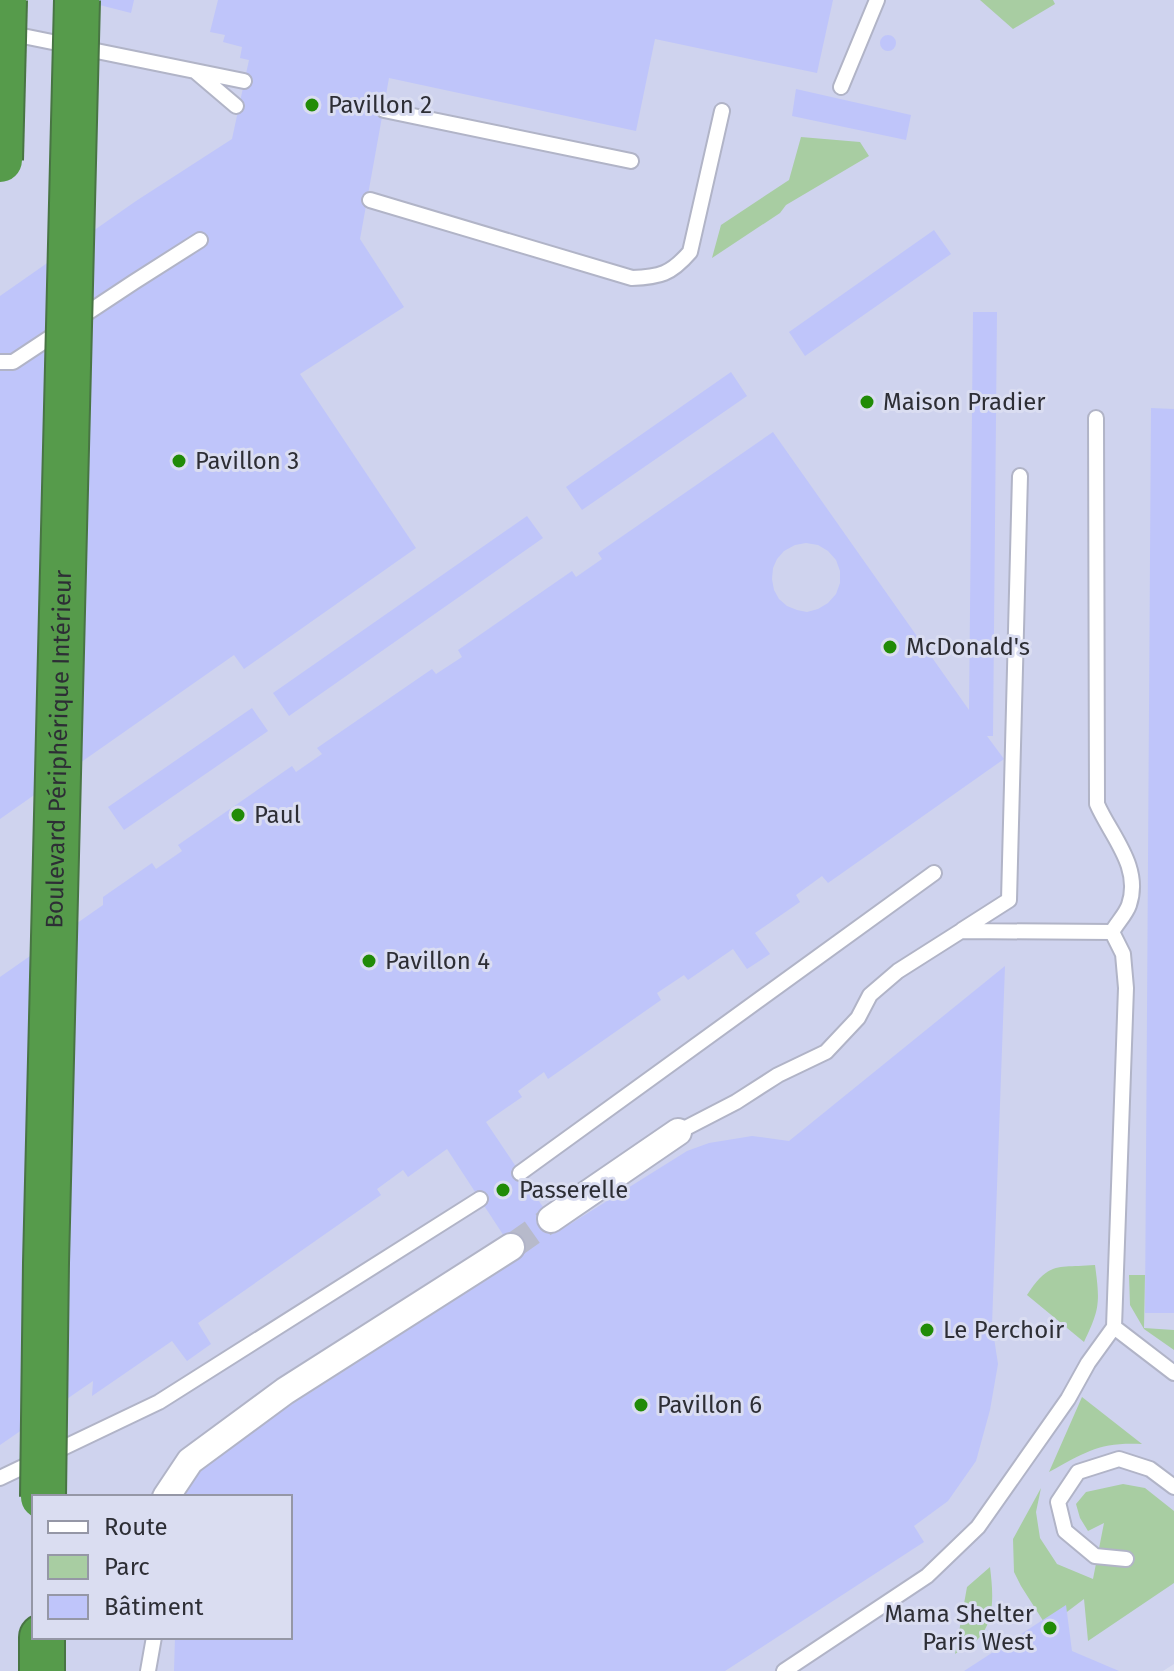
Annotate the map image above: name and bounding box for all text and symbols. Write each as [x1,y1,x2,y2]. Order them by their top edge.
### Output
place label: Pavillon 2 [328,91,432,119]
marker: Pavillon 2 [303,96,321,114]
place label: Maison Pradier [883,388,1046,416]
marker: Maison Pradier [858,393,876,411]
place label: Pavillon 3 [195,447,299,475]
marker: Pavillon 3 [170,452,188,470]
street label: Boulevard Périphérique Intérieur [40,569,77,929]
place label: McDonald's [906,633,1030,661]
marker: McDonald's [881,638,899,656]
place label: Paul [254,801,301,829]
marker: Paul [229,806,247,824]
place label: Pavillon 4 [385,947,490,975]
marker: Pavillon 4 [360,952,378,970]
place label: Passerelle [519,1176,628,1204]
marker: Passerelle [494,1181,512,1199]
place label: Le Perchoir [943,1316,1065,1344]
marker: Le Perchoir [918,1321,936,1339]
place label: Pavillon 6 [657,1391,762,1419]
marker: Pavillon 6 [632,1396,650,1414]
legend [32,1495,292,1639]
text: Route [104,1513,168,1541]
text: Parc [104,1553,150,1581]
text: Bâtiment [104,1593,204,1621]
place label: Mama Shelter Paris West [884,1600,1035,1656]
marker: Mama Shelter Paris West [1041,1619,1059,1637]

